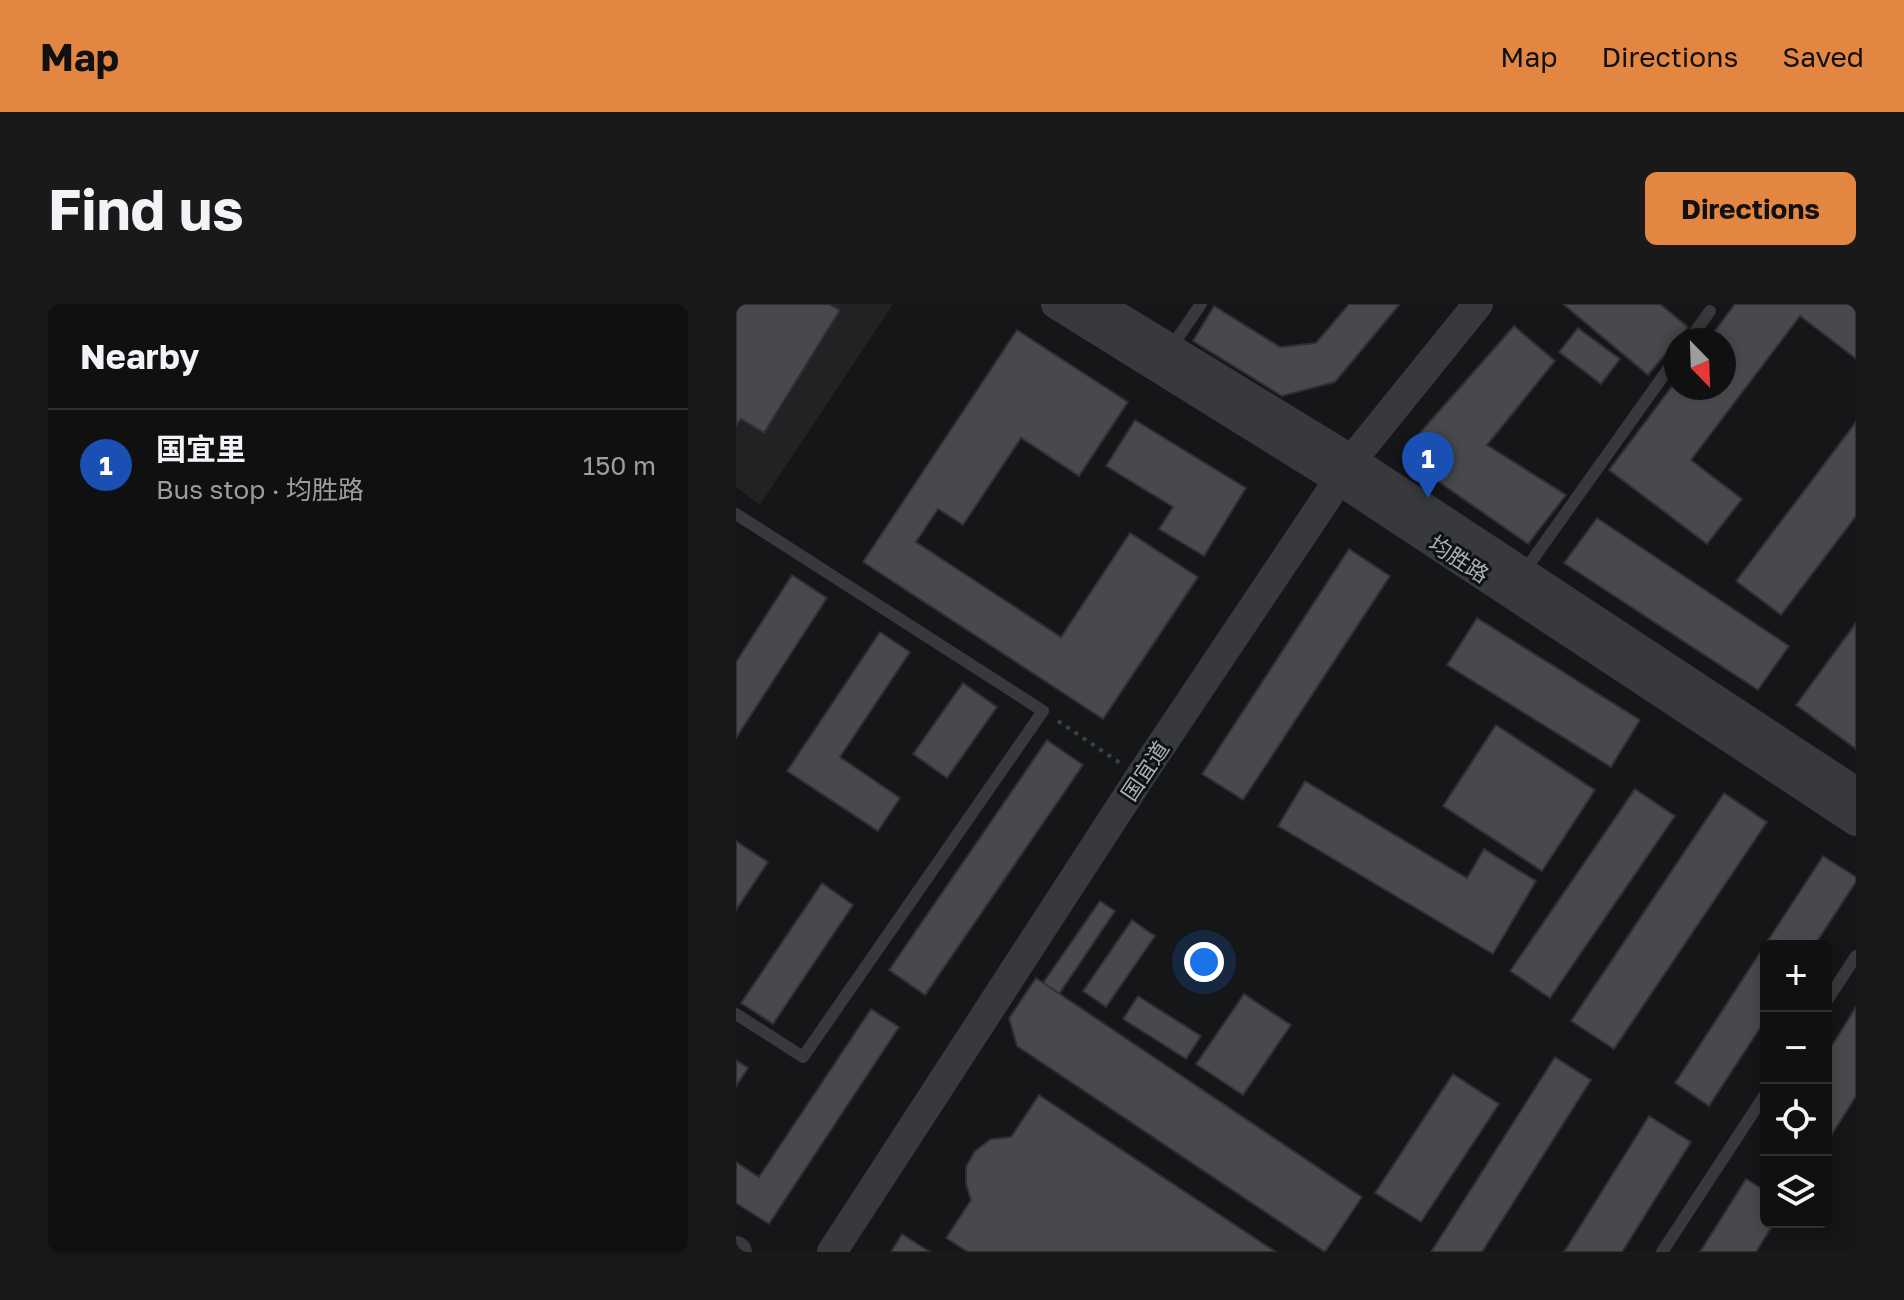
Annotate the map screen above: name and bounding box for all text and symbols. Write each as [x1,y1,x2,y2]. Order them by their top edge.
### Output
text: Map [40,34,119,79]
text: Map [1500,40,1557,73]
text: Directions [1601,40,1738,73]
text: Saved [1782,40,1864,73]
button: Directions [1645,172,1856,245]
text: Find us [48,175,244,242]
north arrow [1664,328,1736,400]
text: Nearby [80,336,200,376]
text: 国宜里 [156,431,246,467]
pin: 1 [1402,432,1454,498]
text: 1 [99,450,113,481]
text: 150 m [583,450,656,481]
text: Bus stop · 均胜路 [156,474,364,505]
street label: 均胜路 [1424,529,1494,588]
street label: 国宜道 [1115,736,1174,806]
map controls [1760,940,1832,1228]
button: + [1760,940,1832,1012]
your location [1184,942,1224,982]
button: − [1760,1012,1832,1084]
button: locate [1760,1084,1832,1156]
button: layers [1760,1156,1832,1228]

